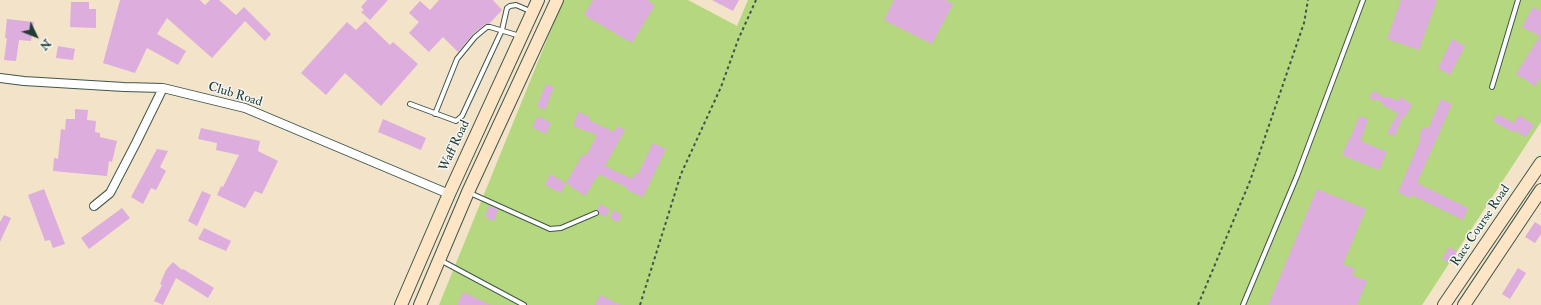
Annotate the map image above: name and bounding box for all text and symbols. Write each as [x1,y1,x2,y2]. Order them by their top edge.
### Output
north arrow [16,16,56,56]
text: N [37,36,53,53]
street label: Club Road [206,79,264,111]
street label: Waff Road [436,118,474,174]
street label: Race Course Road [1448,182,1514,270]

